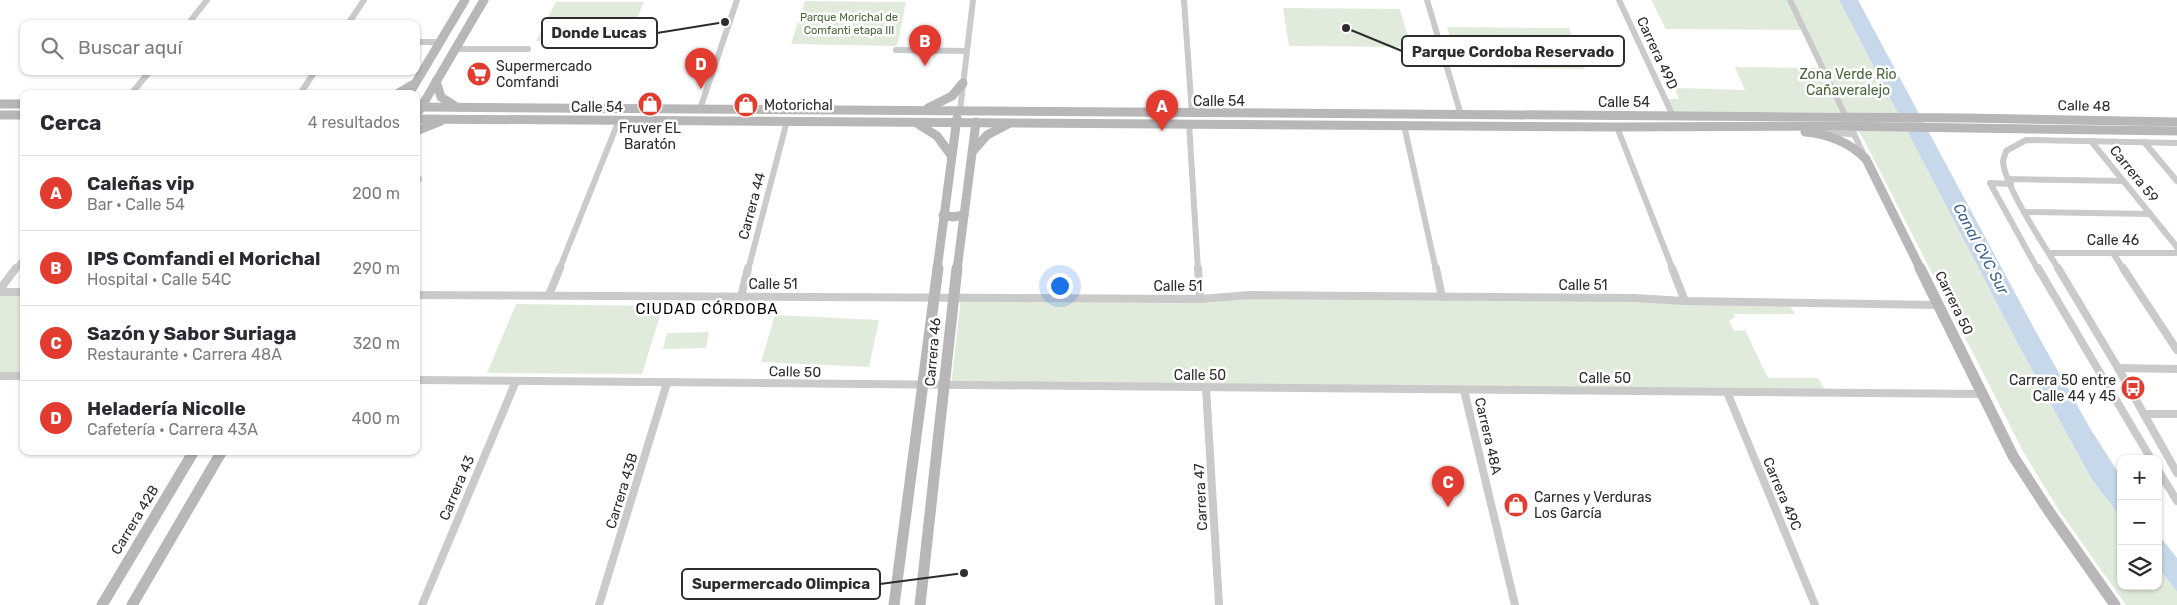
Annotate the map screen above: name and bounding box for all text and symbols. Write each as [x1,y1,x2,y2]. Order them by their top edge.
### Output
park label: Parque Morichal de Comfanti etapa III [800,11,898,37]
street label: Carrera 49D [1633,14,1681,92]
callout: Donde Lucas [542,18,657,48]
search box [20,20,420,75]
text: Donde Lucas [551,24,647,42]
pin: B [909,25,941,66]
icon: search [38,34,66,62]
text: Buscar aquí [78,36,182,59]
callout: Parque Cordoba Reservado [1402,36,1624,66]
text: Parque Cordoba Reservado [1412,43,1614,61]
pin: D [685,48,717,89]
place label: Supermercado Comfandi [496,58,592,91]
supermarket icon: Supermercado Comfandi [466,61,492,87]
park label: Zona Verde Rio Cañaveralejo [1799,66,1897,99]
pin: A [1146,90,1178,131]
shop icon: Fruver EL Baratón [637,91,663,117]
shop icon: Motorichal [733,92,759,118]
street label: Calle 54 [1193,93,1245,110]
street label: Calle 54 [1598,94,1650,111]
place label: Motorichal [764,97,833,114]
street label: Calle 48 [2057,97,2111,115]
street label: Calle 54 [571,99,623,116]
text: Cerca [40,110,101,135]
text: 4 resultados [308,113,400,132]
place label: Fruver EL Baratón [619,120,681,153]
street label: Carrera 59 [2106,142,2162,206]
street label: Carrera 44 [735,170,769,242]
text: Caleñas vip [87,172,195,195]
text: A [50,184,62,203]
text: 200 m [352,184,400,203]
text: Bar · Calle 54 [87,195,185,214]
water label: Canal CVC Sur [1949,200,2013,299]
street label: Calle 46 [2087,232,2139,249]
text: IPS Comfandi el Morichal [87,247,320,270]
text: B [50,259,62,278]
text: 290 m [353,259,400,278]
street label: Carrera 50 [1931,268,1977,338]
text: Hospital · Calle 54C [87,270,232,289]
your location [1047,273,1073,299]
street label: Calle 51 [748,276,798,293]
street label: Calle 51 [1558,277,1608,294]
street label: Calle 51 [1153,278,1203,295]
district label: CIUDAD CÓRDOBA [635,300,779,318]
street label: Carrera 46 [922,317,944,387]
text: Sazón y Sabor Suriaga [87,322,297,345]
text: C [50,334,62,353]
text: 320 m [353,334,400,353]
text: Restaurante · Carrera 48A [87,345,282,364]
street label: Calle 50 [769,363,821,381]
street label: Calle 50 [1174,367,1226,384]
street label: Calle 50 [1579,370,1631,387]
place label: Carrera 50 entre Calle 44 y 45 [2009,372,2116,405]
bus stop icon: Carrera 50 entre Calle 44 y 45 [2120,375,2146,401]
street label: Carrera 48A [1471,396,1505,477]
text: Heladería Nicolle [87,397,246,420]
text: D [50,409,62,428]
text: 400 m [352,409,400,428]
text: Cafetería · Carrera 43A [87,420,258,439]
street label: Carrera 43B [602,451,642,531]
street label: Carrera 43 [436,453,478,523]
street label: Carrera 49C [1759,455,1805,533]
map controls [2117,455,2162,590]
button: + [2117,455,2162,500]
street label: Carrera 47 [1191,463,1211,531]
pin: C [1432,466,1464,507]
street label: Carrera 42B [108,482,162,558]
place label: Carnes y Verduras Los García [1534,489,1652,522]
shop icon: Carnes y Verduras Los García [1503,492,1529,518]
button: − [2117,500,2162,545]
button: layers [2117,545,2162,590]
callout: Supermercado Olimpica [682,569,880,599]
text: Supermercado Olimpica [692,575,870,593]

